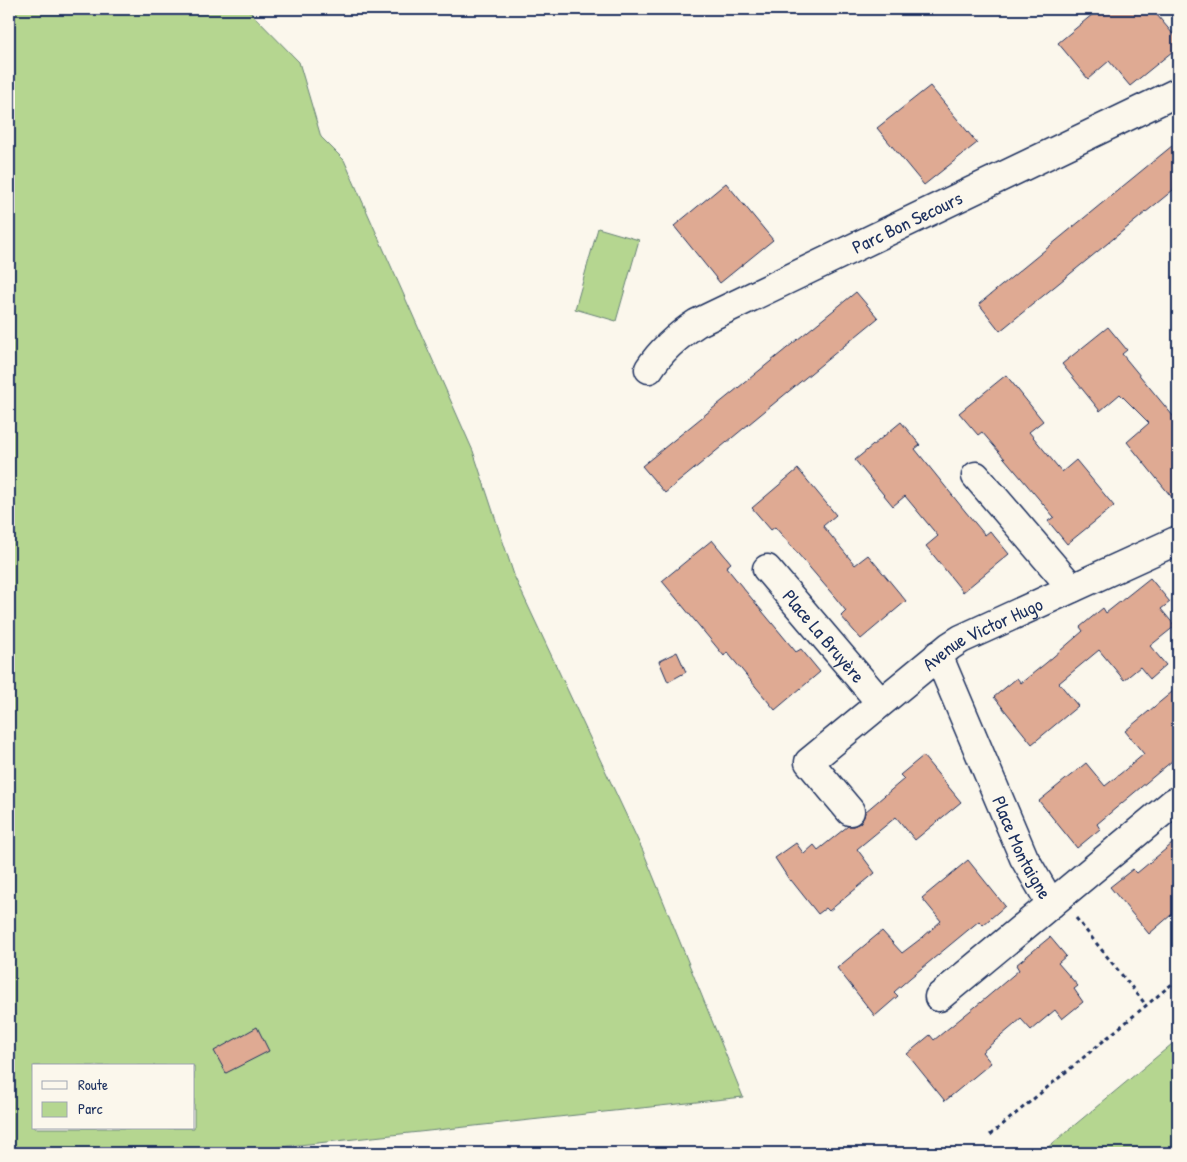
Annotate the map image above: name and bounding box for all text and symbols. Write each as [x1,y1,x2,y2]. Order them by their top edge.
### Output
street label: Parc Bon Secours [848,185,967,260]
street label: Place La Bruyère [777,584,871,689]
street label: Avenue Victor Hugo [917,590,1047,677]
street label: Place Montaigne [986,792,1058,904]
legend [32,1064,195,1130]
text: Route [78,1074,108,1095]
text: Parc [78,1098,103,1119]

